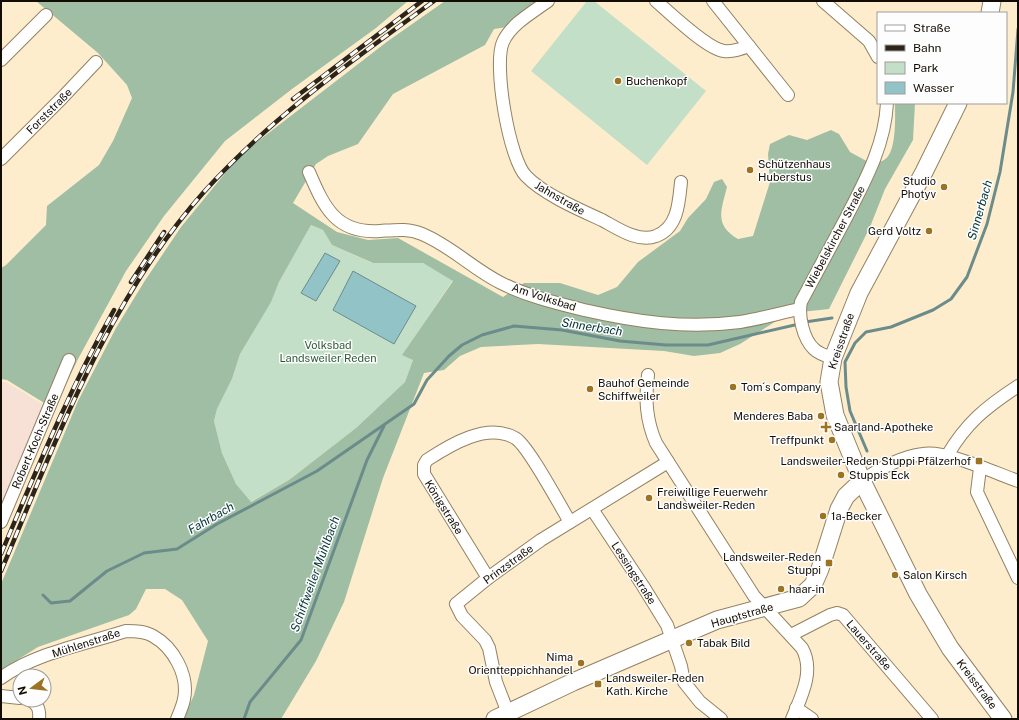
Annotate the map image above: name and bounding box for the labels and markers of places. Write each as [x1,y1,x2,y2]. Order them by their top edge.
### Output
place label: Buchenkopf [626,75,688,87]
marker: Buchenkopf [613,76,623,86]
place label: Schützenhaus Huberstus [758,158,831,183]
marker: Schützenhaus Huberstus [745,165,755,175]
place label: Studio Photyv [901,175,936,200]
marker: Studio Photyv [939,182,949,192]
place label: Gerd Voltz [868,225,921,237]
marker: Gerd Voltz [924,226,934,236]
place label: Bauhof Gemeinde Schiffweiler [598,377,689,402]
place label: Tom´s Company [741,381,821,393]
marker: Tom´s Company [728,382,738,392]
marker: Bauhof Gemeinde Schiffweiler [585,384,595,394]
place label: Menderes Baba [733,410,813,422]
marker: Menderes Baba [816,411,826,421]
place label: Saarland-Apotheke [834,421,933,433]
marker: Saarland-Apotheke [821,422,831,432]
place label: Treffpunkt [770,434,824,446]
marker: Treffpunkt [827,435,837,445]
place label: Landsweiler-Reden Stuppi Pfälzerhof [781,455,972,467]
marker: Landsweiler-Reden Stuppi Pfälzerhof [974,456,984,466]
place label: Stuppis Eck [849,469,910,481]
marker: Stuppis Eck [836,470,846,480]
place label: Freiwillige Feuerwehr Landsweiler-Reden [657,486,768,511]
marker: Freiwillige Feuerwehr Landsweiler-Reden [644,493,654,503]
place label: 1a-Becker [831,510,882,522]
marker: 1a-Becker [818,511,828,521]
place label: Landsweiler-Reden Stuppi [723,551,821,576]
marker: Landsweiler-Reden Stuppi [824,558,834,568]
place label: Salon Kirsch [903,569,967,581]
marker: Salon Kirsch [890,570,900,580]
place label: haar-in [789,583,825,595]
marker: haar-in [776,584,786,594]
place label: Tabak Bild [697,637,750,649]
marker: Tabak Bild [684,638,694,648]
place label: Nima Orientteppichhandel [469,651,573,676]
marker: Nima Orientteppichhandel [576,658,586,668]
place label: Landsweiler-Reden Kath. Kirche [606,672,704,697]
marker: Landsweiler-Reden Kath. Kirche [593,679,603,689]

